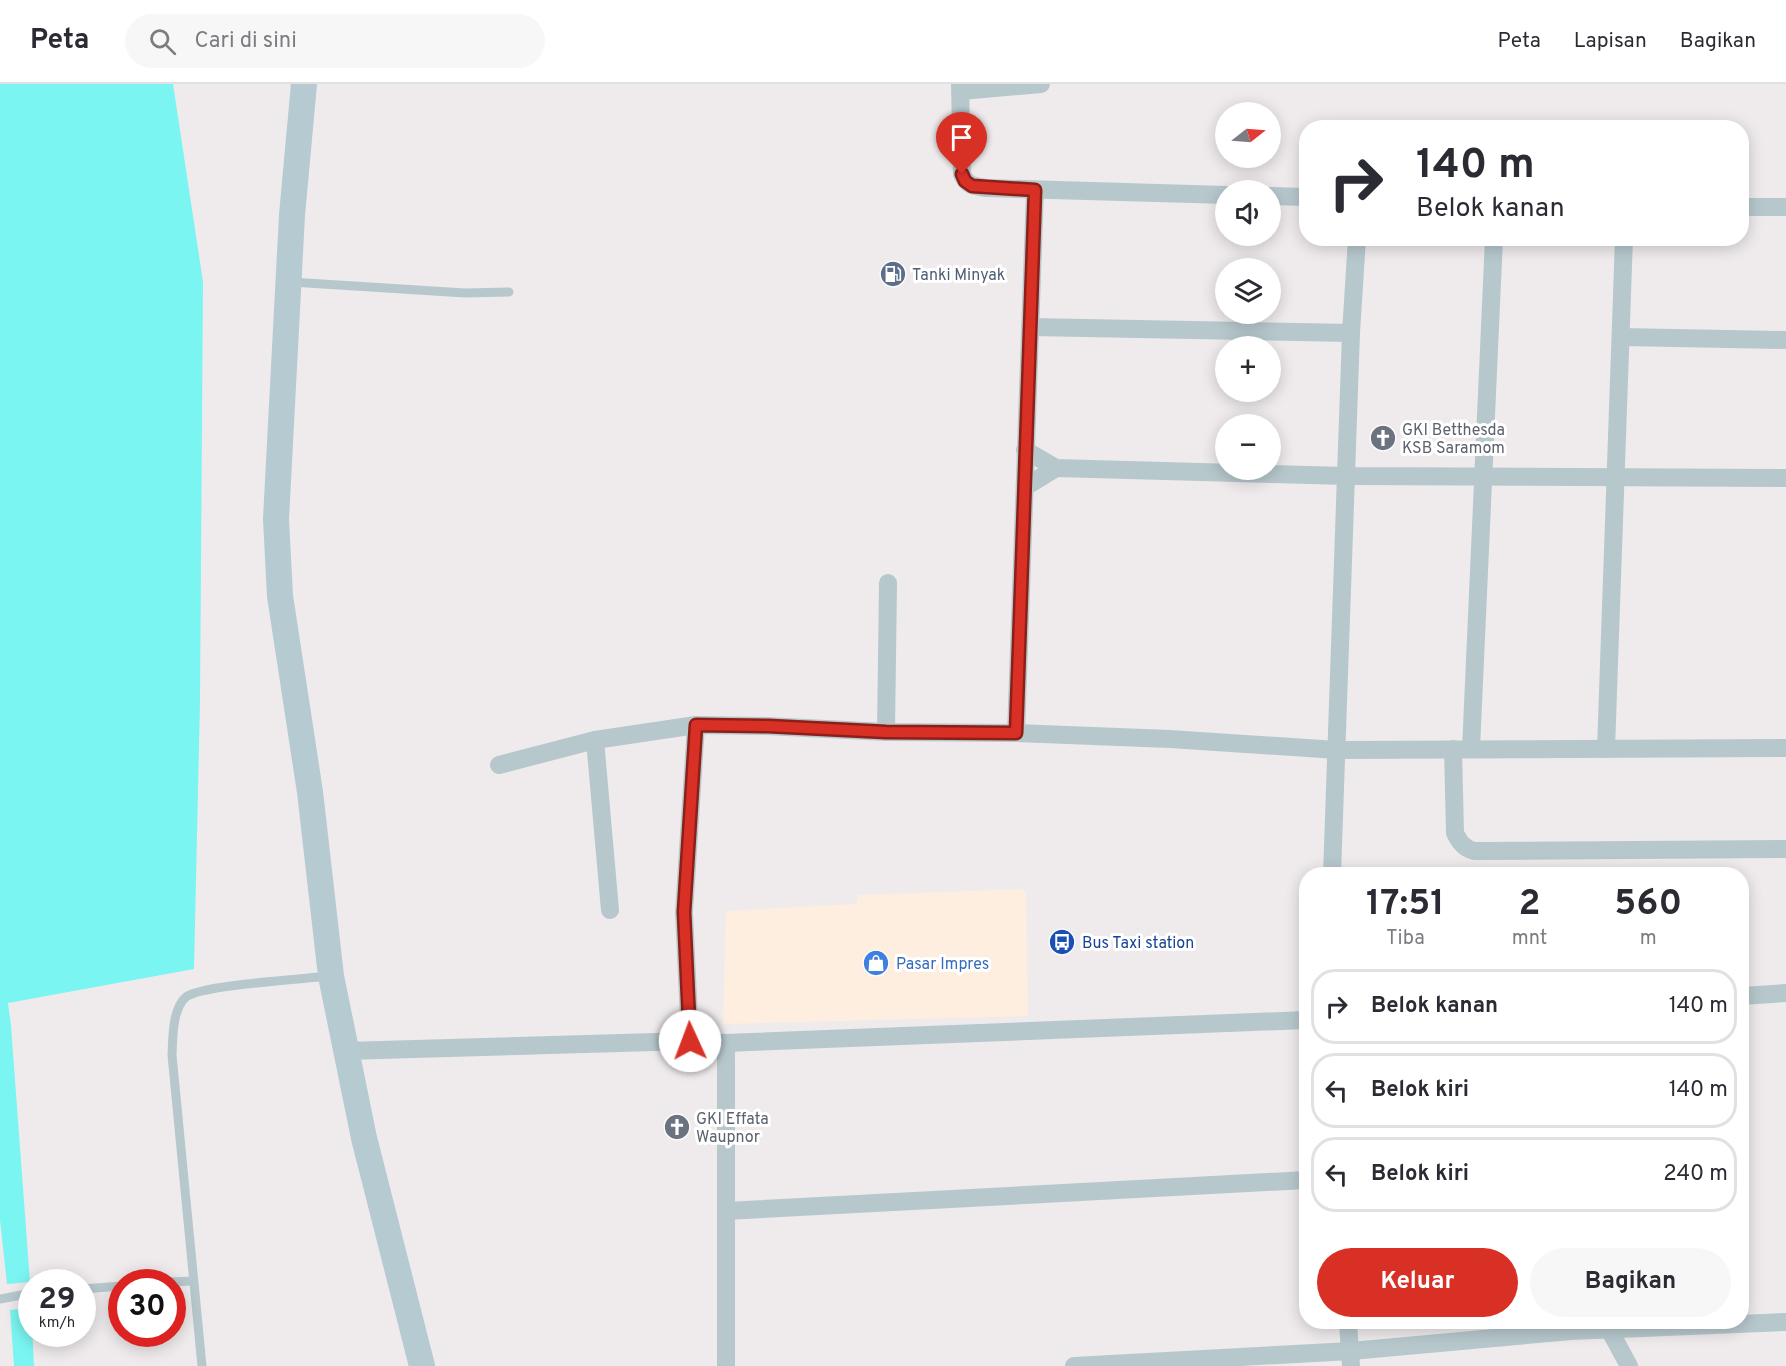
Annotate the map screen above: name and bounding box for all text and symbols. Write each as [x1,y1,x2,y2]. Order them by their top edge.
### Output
search box [125,14,545,68]
text: Peta [30,23,89,59]
icon: search [146,25,179,58]
text: Cari di sini [194,28,297,55]
text: Peta [1498,28,1541,55]
text: Lapisan [1574,28,1647,55]
text: Bagikan [1680,28,1756,55]
north arrow [1215,102,1281,168]
map controls [1215,102,1281,480]
pin [936,112,987,174]
icon: arrive [945,121,978,154]
text: 140 m [1416,140,1535,193]
icon: right [1317,144,1395,222]
button: sound [1215,180,1281,246]
text: Belok kanan [1416,192,1565,226]
button: layers [1215,258,1281,324]
fuel station icon: Tanki Minyak [878,259,908,289]
place label: Tanki Minyak [912,266,1005,286]
button: + [1215,336,1281,402]
button: − [1215,414,1281,480]
place label: GKI Betthesda KSB Saramom [1402,421,1505,459]
church icon: GKI Betthesda KSB Saramom [1368,423,1398,453]
text: 17:51 [1366,882,1445,928]
text: 2 [1519,882,1541,928]
text: 560 [1614,882,1682,928]
text: Tiba [1386,926,1425,952]
text: mnt [1512,926,1547,952]
text: m [1640,926,1657,952]
bus stop icon: Bus Taxi station [1047,927,1077,957]
place label: Bus Taxi station [1082,934,1194,954]
shop icon: Pasar Impres [861,948,891,978]
place label: Pasar Impres [896,955,989,975]
icon: right [1320,990,1353,1023]
text: Belok kanan [1371,993,1498,1020]
text: 140 m [1669,993,1728,1020]
position arrow [658,1009,722,1073]
icon: left [1320,1074,1353,1107]
text: Belok kiri [1371,1077,1469,1104]
text: 140 m [1669,1077,1728,1104]
place label: GKI Effata Waupnor [696,1110,769,1148]
church icon: GKI Effata Waupnor [662,1112,692,1142]
icon: left [1320,1158,1353,1191]
text: Belok kiri [1371,1161,1469,1188]
text: 240 m [1663,1161,1728,1188]
button: Keluar [1317,1248,1518,1317]
button: Bagikan [1530,1248,1731,1317]
speed limit sign: 30 [108,1269,186,1347]
text: 29 [39,1282,75,1319]
text: km/h [39,1314,75,1333]

